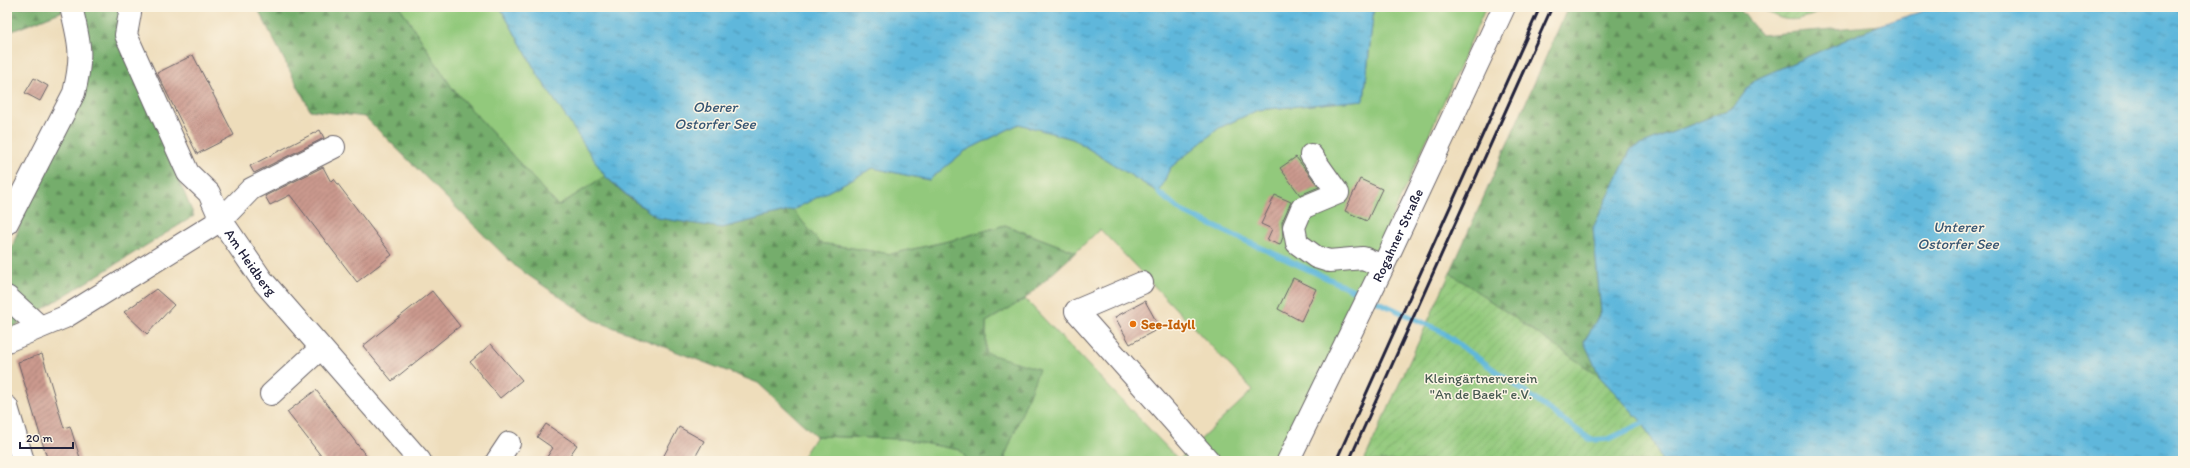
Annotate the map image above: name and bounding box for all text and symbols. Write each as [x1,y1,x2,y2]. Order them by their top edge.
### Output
water label: Oberer Ostorfer See [674,98,757,133]
street label: Rogahner Straße [1368,185,1427,285]
water label: Unterer Ostorfer See [1917,218,2000,253]
street label: Am Heidberg [221,225,281,300]
place label: See-Idyll [1141,316,1196,333]
marker: See-Idyll [1128,319,1138,329]
park label: Kleingärtnerverein "An de Baek" e.V. [1424,370,1538,403]
scale bar [20,424,73,450]
text: 20 m [26,431,53,445]

